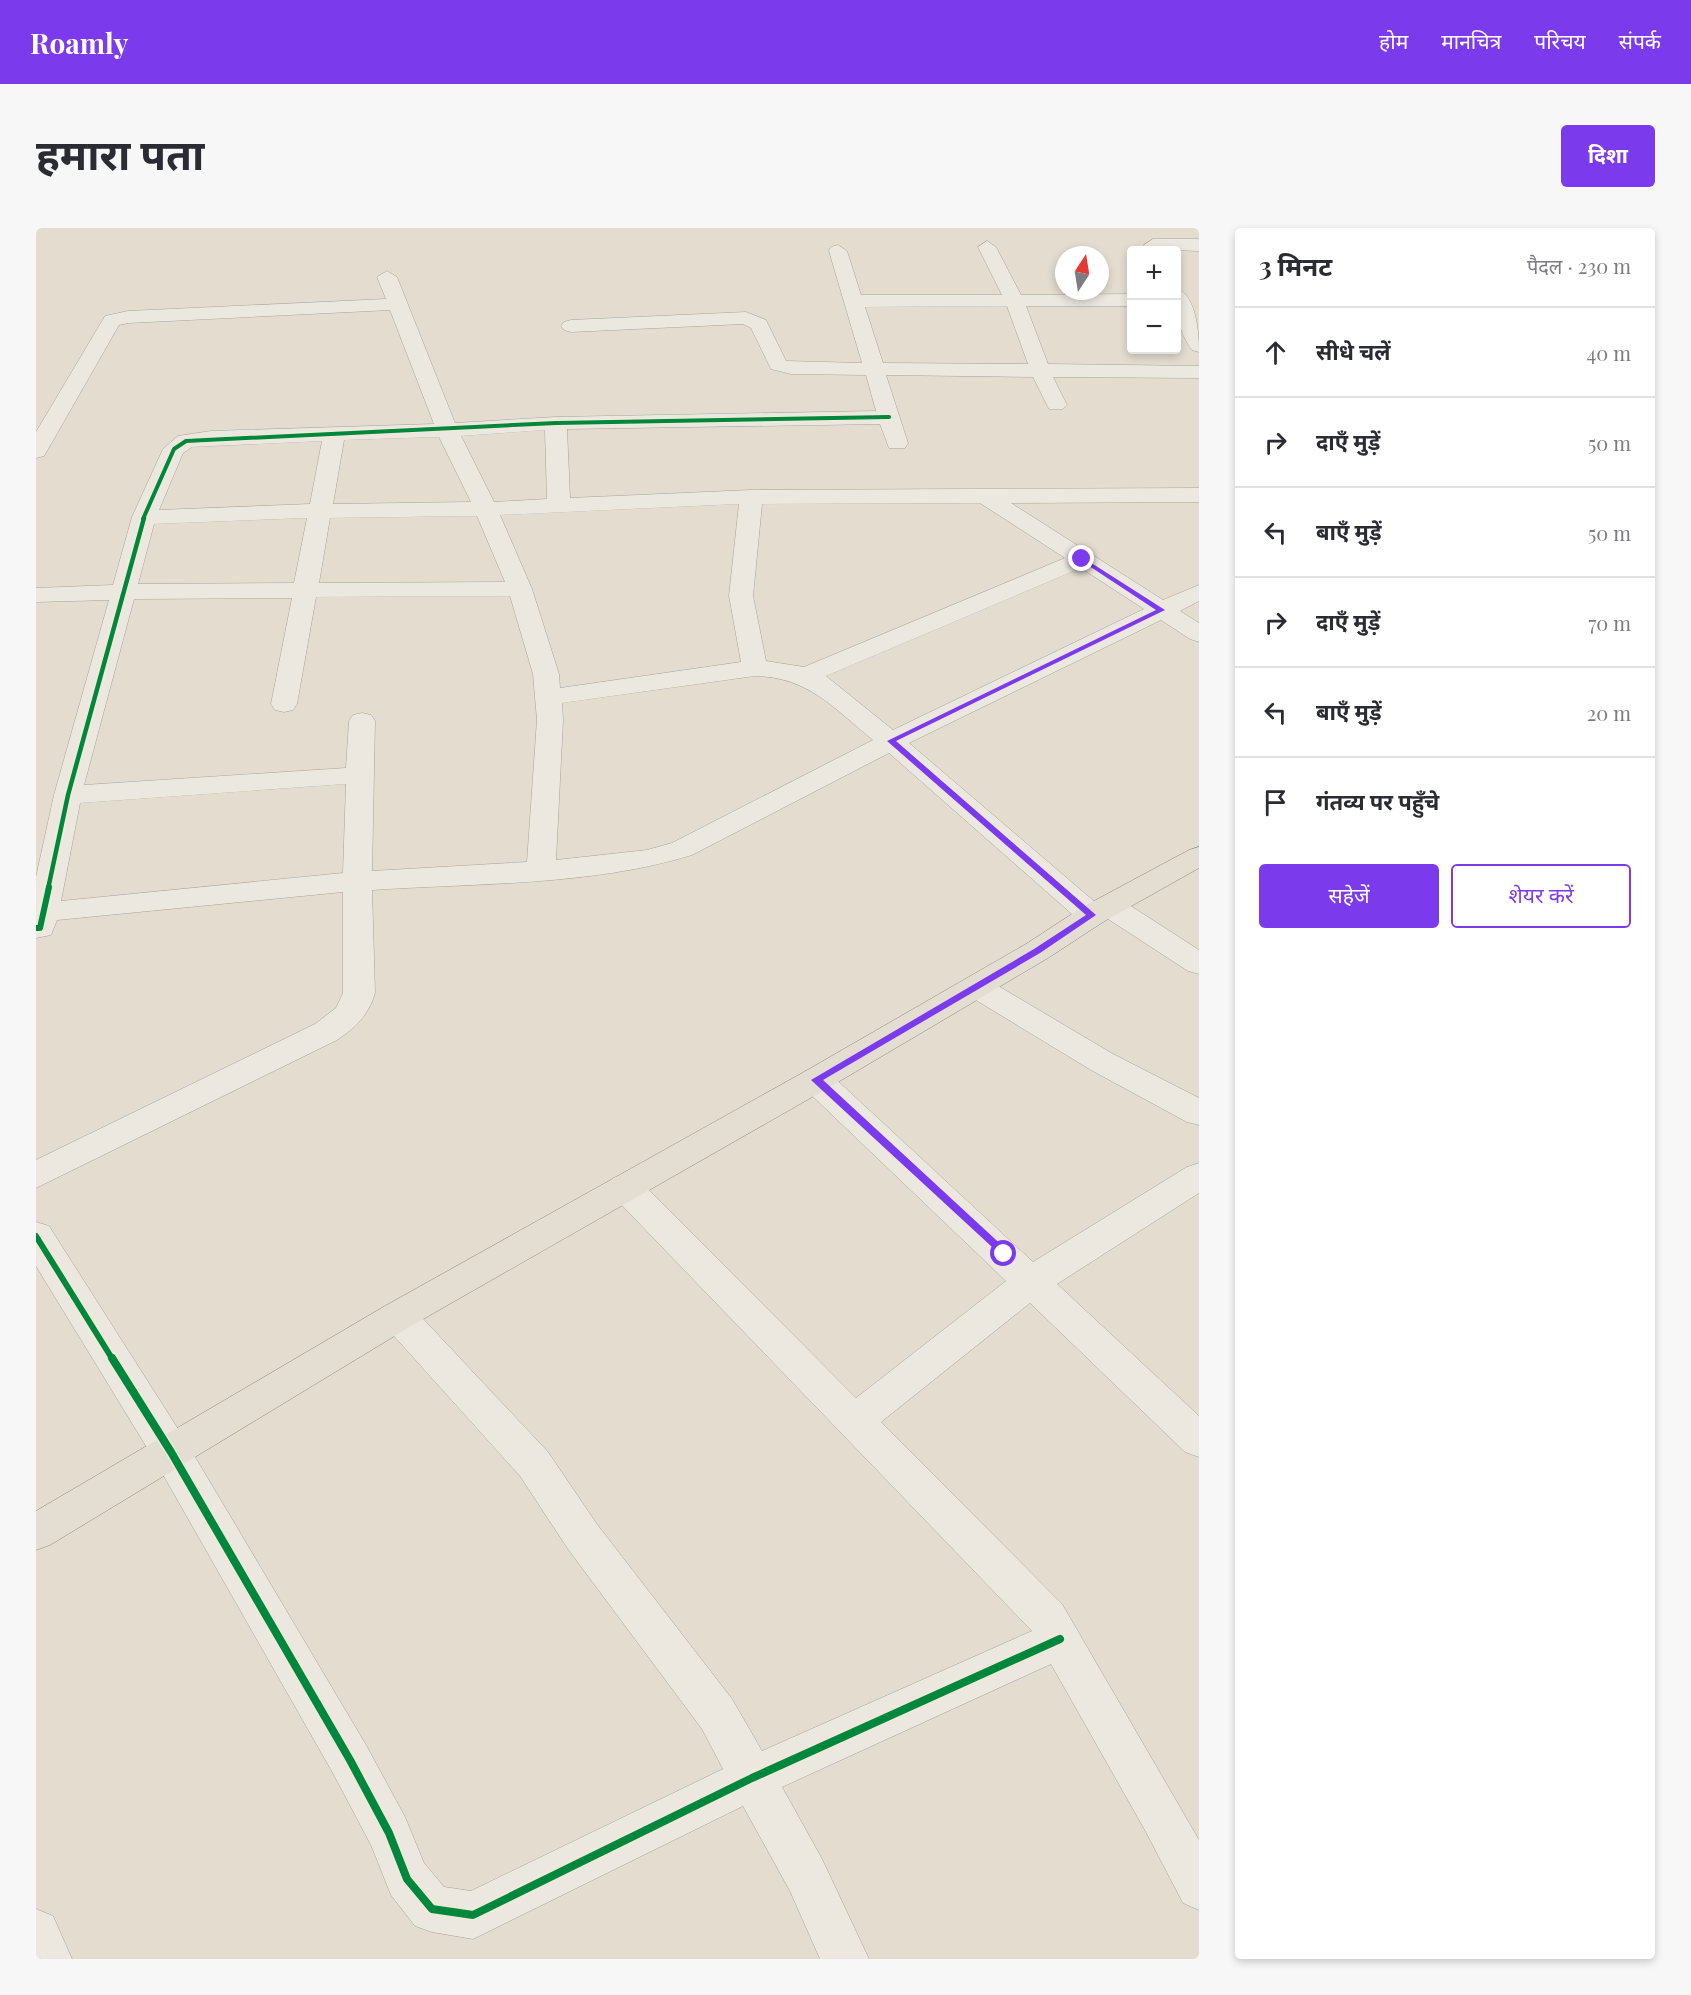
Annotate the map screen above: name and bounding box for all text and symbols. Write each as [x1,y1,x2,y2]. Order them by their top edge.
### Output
text: Roamly [30,24,128,61]
text: होम [1379,26,1408,54]
text: मानचित्र [1441,26,1501,54]
text: परिचय [1534,26,1586,54]
text: संपर्क [1619,26,1661,54]
text: हमारा पता [36,125,204,181]
button: दिशा [1561,125,1655,187]
north arrow [1055,246,1109,300]
map controls [1127,246,1181,354]
button: + [1127,246,1181,300]
text: 3 मिनट [1259,248,1332,283]
text: पैदल · 230 m [1527,252,1631,279]
button: − [1127,300,1181,354]
icon: ahead [1259,336,1292,369]
text: सीधे चलें [1316,336,1390,366]
text: 40 m [1586,339,1631,366]
icon: right [1259,426,1292,459]
text: दाएँ मुड़ें [1316,426,1380,456]
text: 50 m [1588,429,1631,456]
icon: left [1259,516,1292,549]
text: बाएँ मुड़ें [1316,516,1381,546]
text: 50 m [1588,519,1631,546]
route end [1068,545,1094,571]
icon: right [1259,606,1292,639]
text: दाएँ मुड़ें [1316,606,1380,636]
text: 70 m [1588,609,1631,636]
icon: left [1259,696,1292,729]
text: बाएँ मुड़ें [1316,696,1381,726]
text: 20 m [1587,699,1631,726]
icon: arrive [1259,786,1292,819]
text: गंतव्य पर पहुँचे [1316,786,1439,816]
button: सहेजें [1259,864,1439,928]
button: शेयर करें [1451,864,1631,928]
route start [990,1240,1016,1266]

